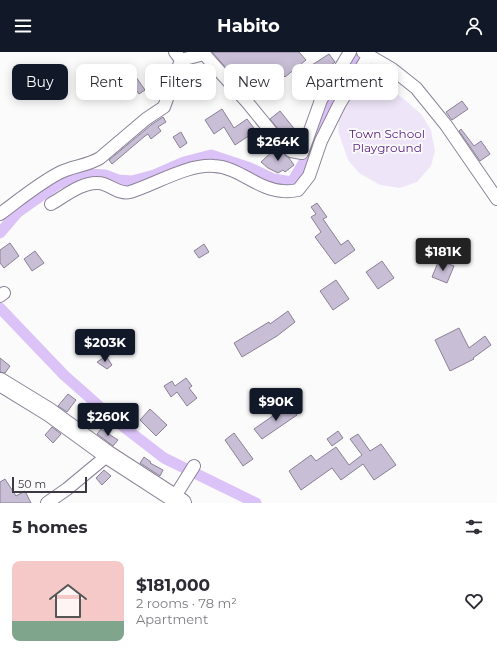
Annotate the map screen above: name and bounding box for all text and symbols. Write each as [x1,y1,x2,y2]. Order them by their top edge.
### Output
icon: menu [12,15,34,37]
text: Habito [217,15,280,37]
icon: person [463,15,485,37]
chip: Buy [12,64,68,100]
chip: Rent [76,64,137,100]
chip: Filters [145,64,216,100]
chip: New [224,64,284,100]
chip: Apartment [292,64,398,100]
park label: Town School Playground [349,126,425,155]
pin: $264K [250,128,306,162]
text: $264K [257,133,299,149]
pin: $181K [415,238,471,272]
text: $181K [425,243,461,259]
pin: $203K [77,329,133,363]
text: $203K [84,334,126,350]
pin: $90K [252,388,300,422]
text: $90K [259,393,293,409]
pin: $260K [80,403,136,437]
text: $260K [87,408,129,424]
scale bar [12,475,87,494]
text: 50 m [18,477,46,491]
icon: filters [463,516,485,538]
text: 5 homes [12,517,88,537]
text: $181,000 [136,575,210,595]
icon: home [44,577,92,625]
icon: heart [463,590,485,612]
text: 2 rooms · 78 m² [136,595,237,611]
text: Apartment [136,611,208,627]

